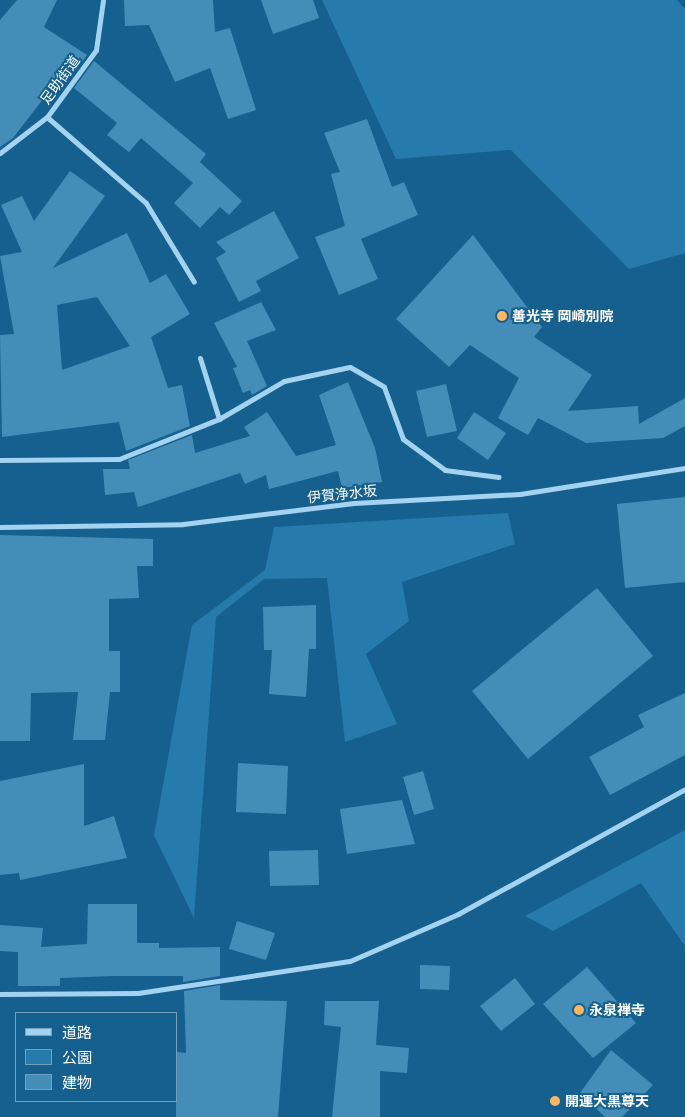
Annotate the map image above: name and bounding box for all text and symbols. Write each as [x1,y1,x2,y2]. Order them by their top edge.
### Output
street label: 足助街道 [37,52,83,108]
place label: 善光寺 岡崎別院 [512,308,613,324]
marker: 善光寺 岡崎別院 [496,310,508,322]
street label: 伊賀浄水坂 [306,482,378,506]
place label: 永泉禅寺 [589,1002,645,1018]
marker: 永泉禅寺 [573,1004,585,1016]
legend [15,1012,178,1102]
text: 道路 [62,1023,92,1041]
text: 公園 [62,1048,92,1066]
text: 建物 [62,1073,92,1091]
place label: 開運大黒尊天 [565,1093,649,1109]
marker: 開運大黒尊天 [549,1095,561,1107]

